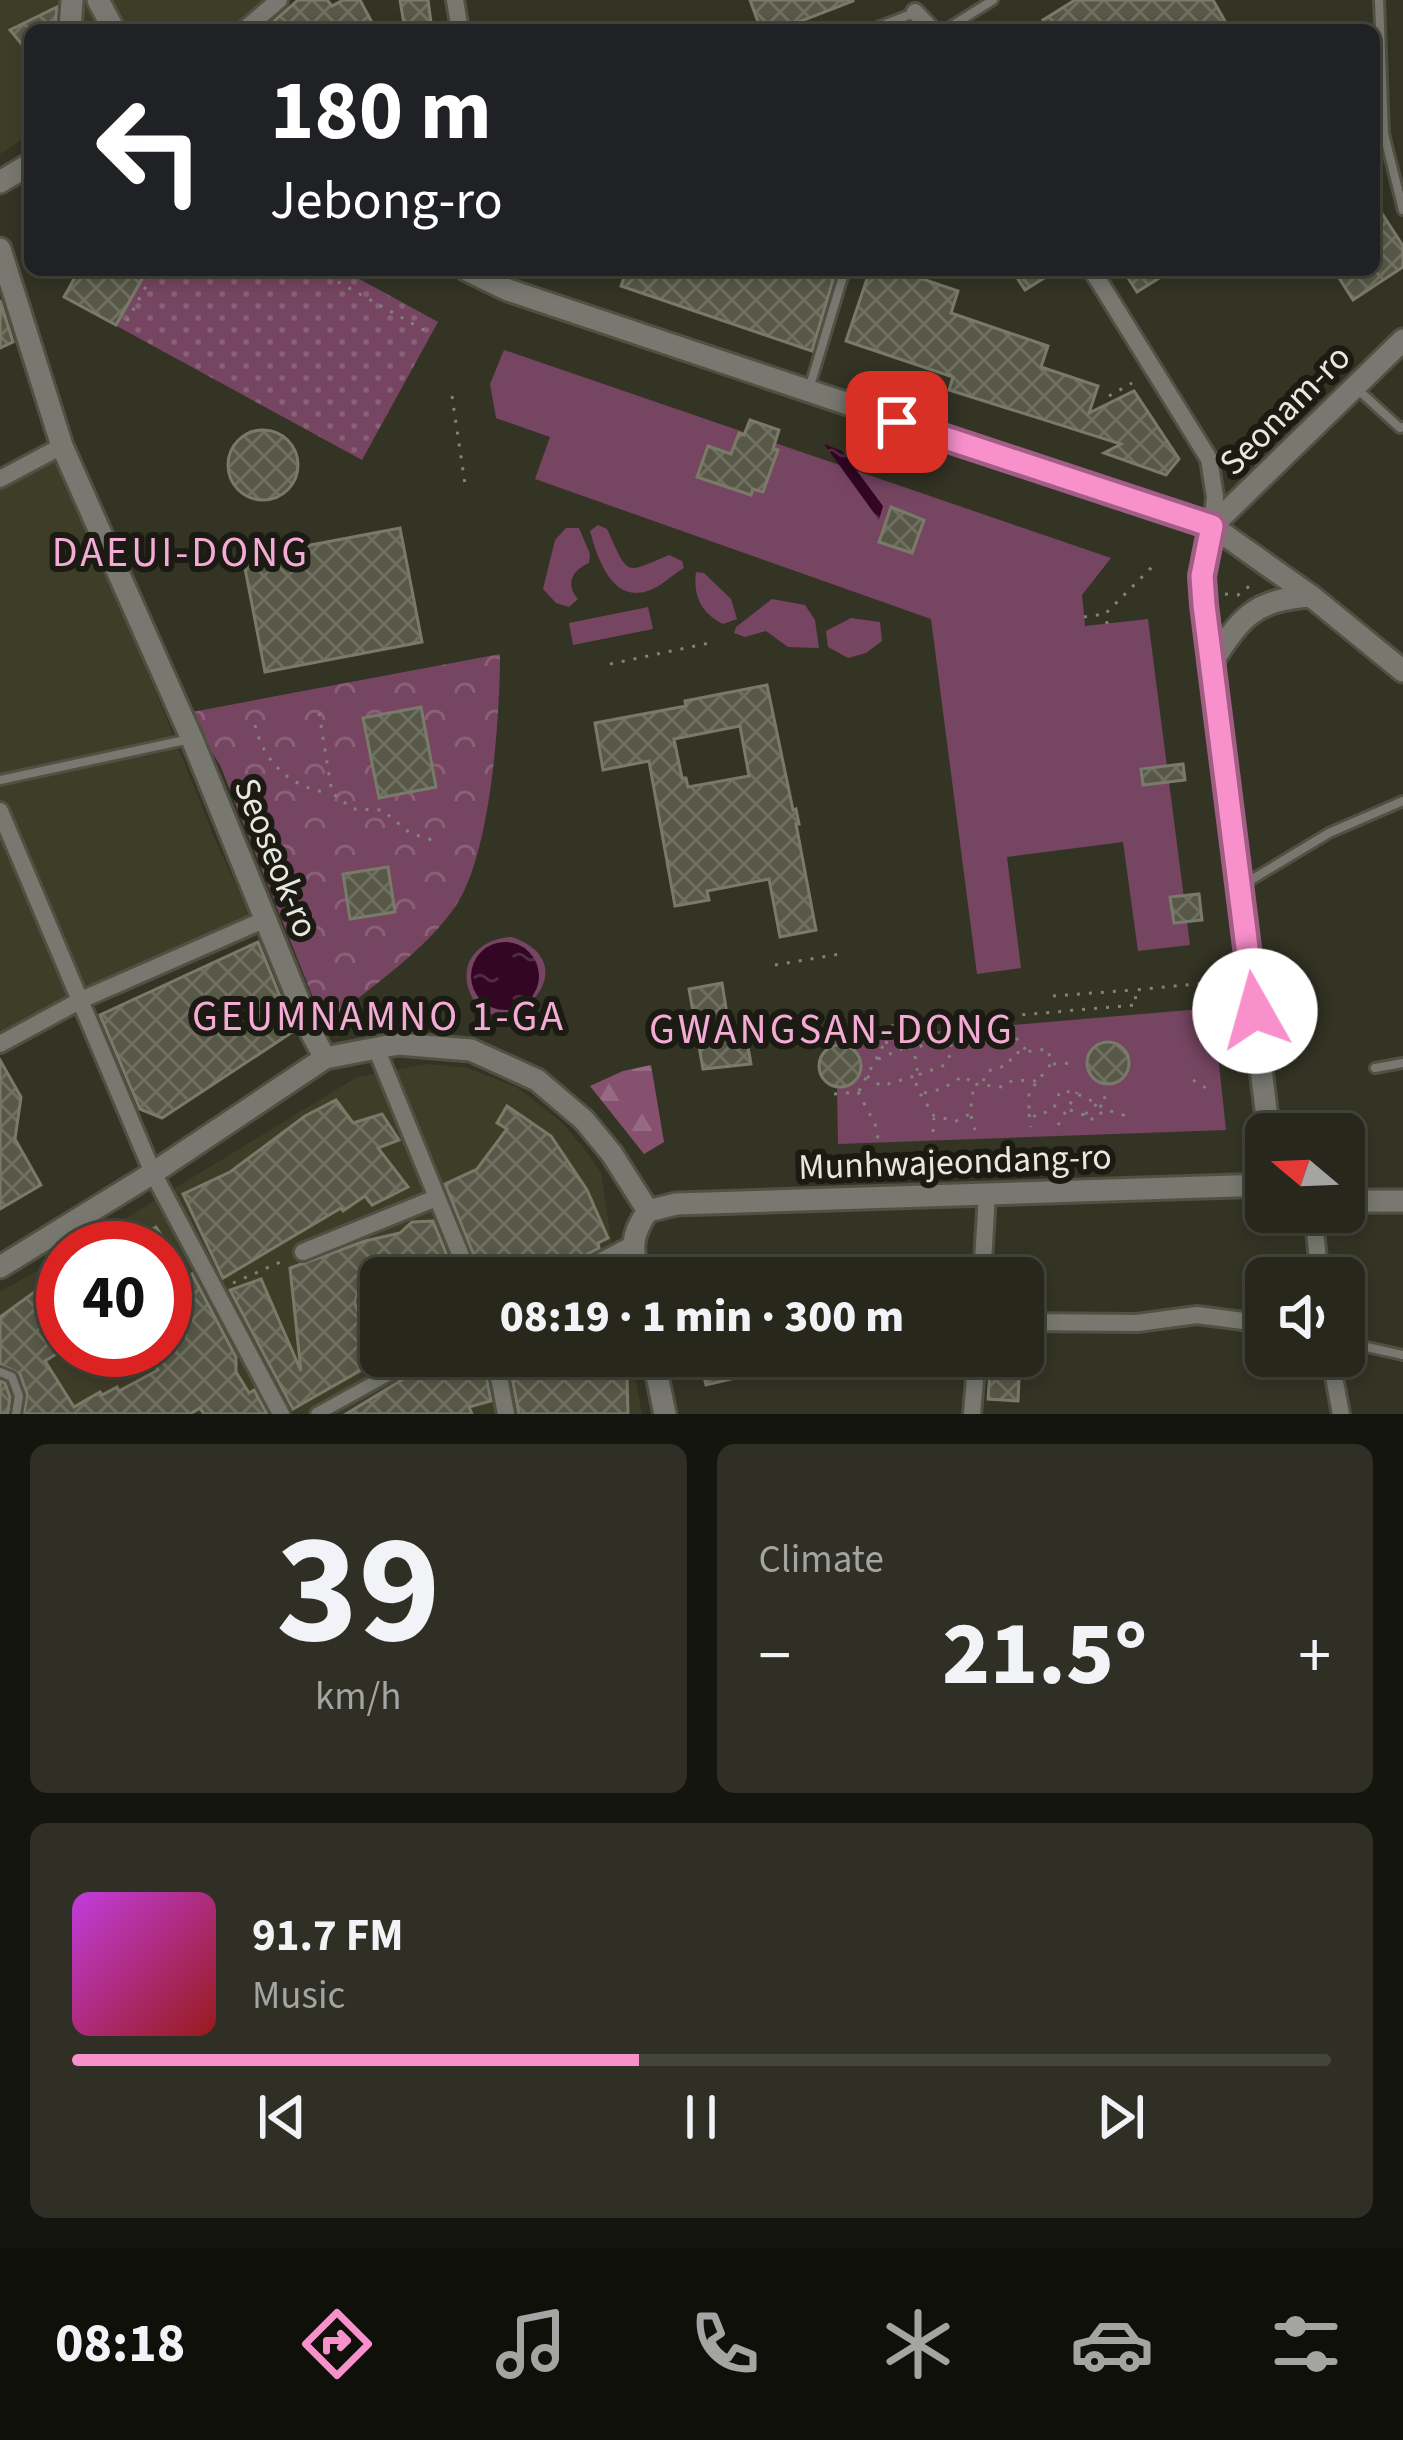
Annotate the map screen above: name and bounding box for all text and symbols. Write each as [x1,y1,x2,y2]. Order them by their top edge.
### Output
text: 180 m [270,52,492,172]
icon: left [72,72,228,228]
text: Jebong-ro [270,163,503,240]
street label: Seonam-ro [1208,333,1362,487]
pin [846,371,948,473]
icon: arrive [864,389,930,455]
district label: DAEUI-DONG [52,523,310,583]
street label: Seoseok-ro [221,771,331,945]
position arrow [1192,948,1318,1074]
district label: GEUMNAMNO 1-GA [192,987,566,1047]
district label: GWANGSAN-DONG [649,1000,1015,1060]
north arrow [1245,1113,1365,1233]
map controls [1245,1113,1365,1377]
street label: Munhwajeondang-ro [797,1131,1113,1193]
speed limit sign: 40 [36,1221,192,1377]
button: sound [1245,1257,1365,1377]
text: 08:19 · 1 min · 300 m [500,1285,904,1349]
text: 39 [276,1480,441,1702]
text: Climate [759,1532,884,1588]
text: 21.5° [942,1591,1147,1719]
text: − [759,1609,791,1703]
text: + [1298,1609,1331,1703]
text: km/h [315,1669,402,1725]
text: 91.7 FM [252,1904,404,1968]
text: Music [252,1968,345,2024]
icon: previous [249,2084,315,2150]
icon: pause [668,2084,734,2150]
icon: next [1088,2084,1154,2150]
icon: directions [295,2302,379,2386]
icon: music [489,2302,573,2386]
icon: phone [683,2302,767,2386]
icon: climate [876,2302,960,2386]
icon: car [1070,2302,1154,2386]
icon: filters [1264,2302,1348,2386]
text: 08:18 [55,2306,185,2383]

